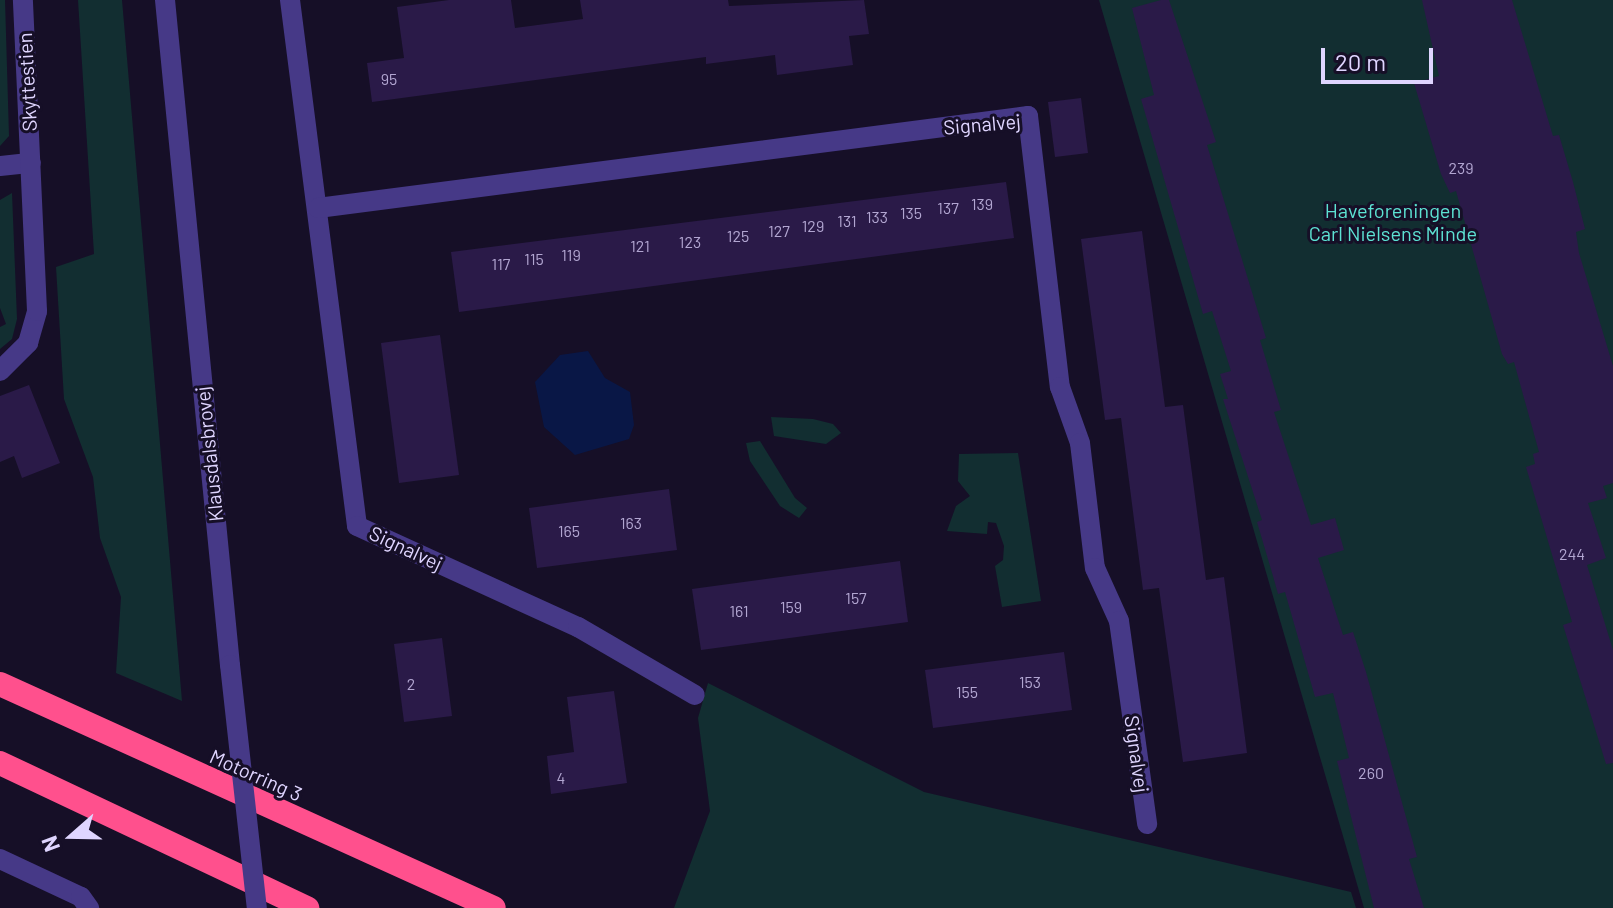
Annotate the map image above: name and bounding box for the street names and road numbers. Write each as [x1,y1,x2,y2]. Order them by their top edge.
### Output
street label: Skyttestien [12,32,42,132]
street label: Signalvej [942,109,1022,139]
street label: Klausdalsbrovej [190,385,228,523]
street label: Signalvej [366,521,446,575]
street label: Signalvej [1120,714,1154,794]
street label: Motorring 3 [206,744,306,806]

